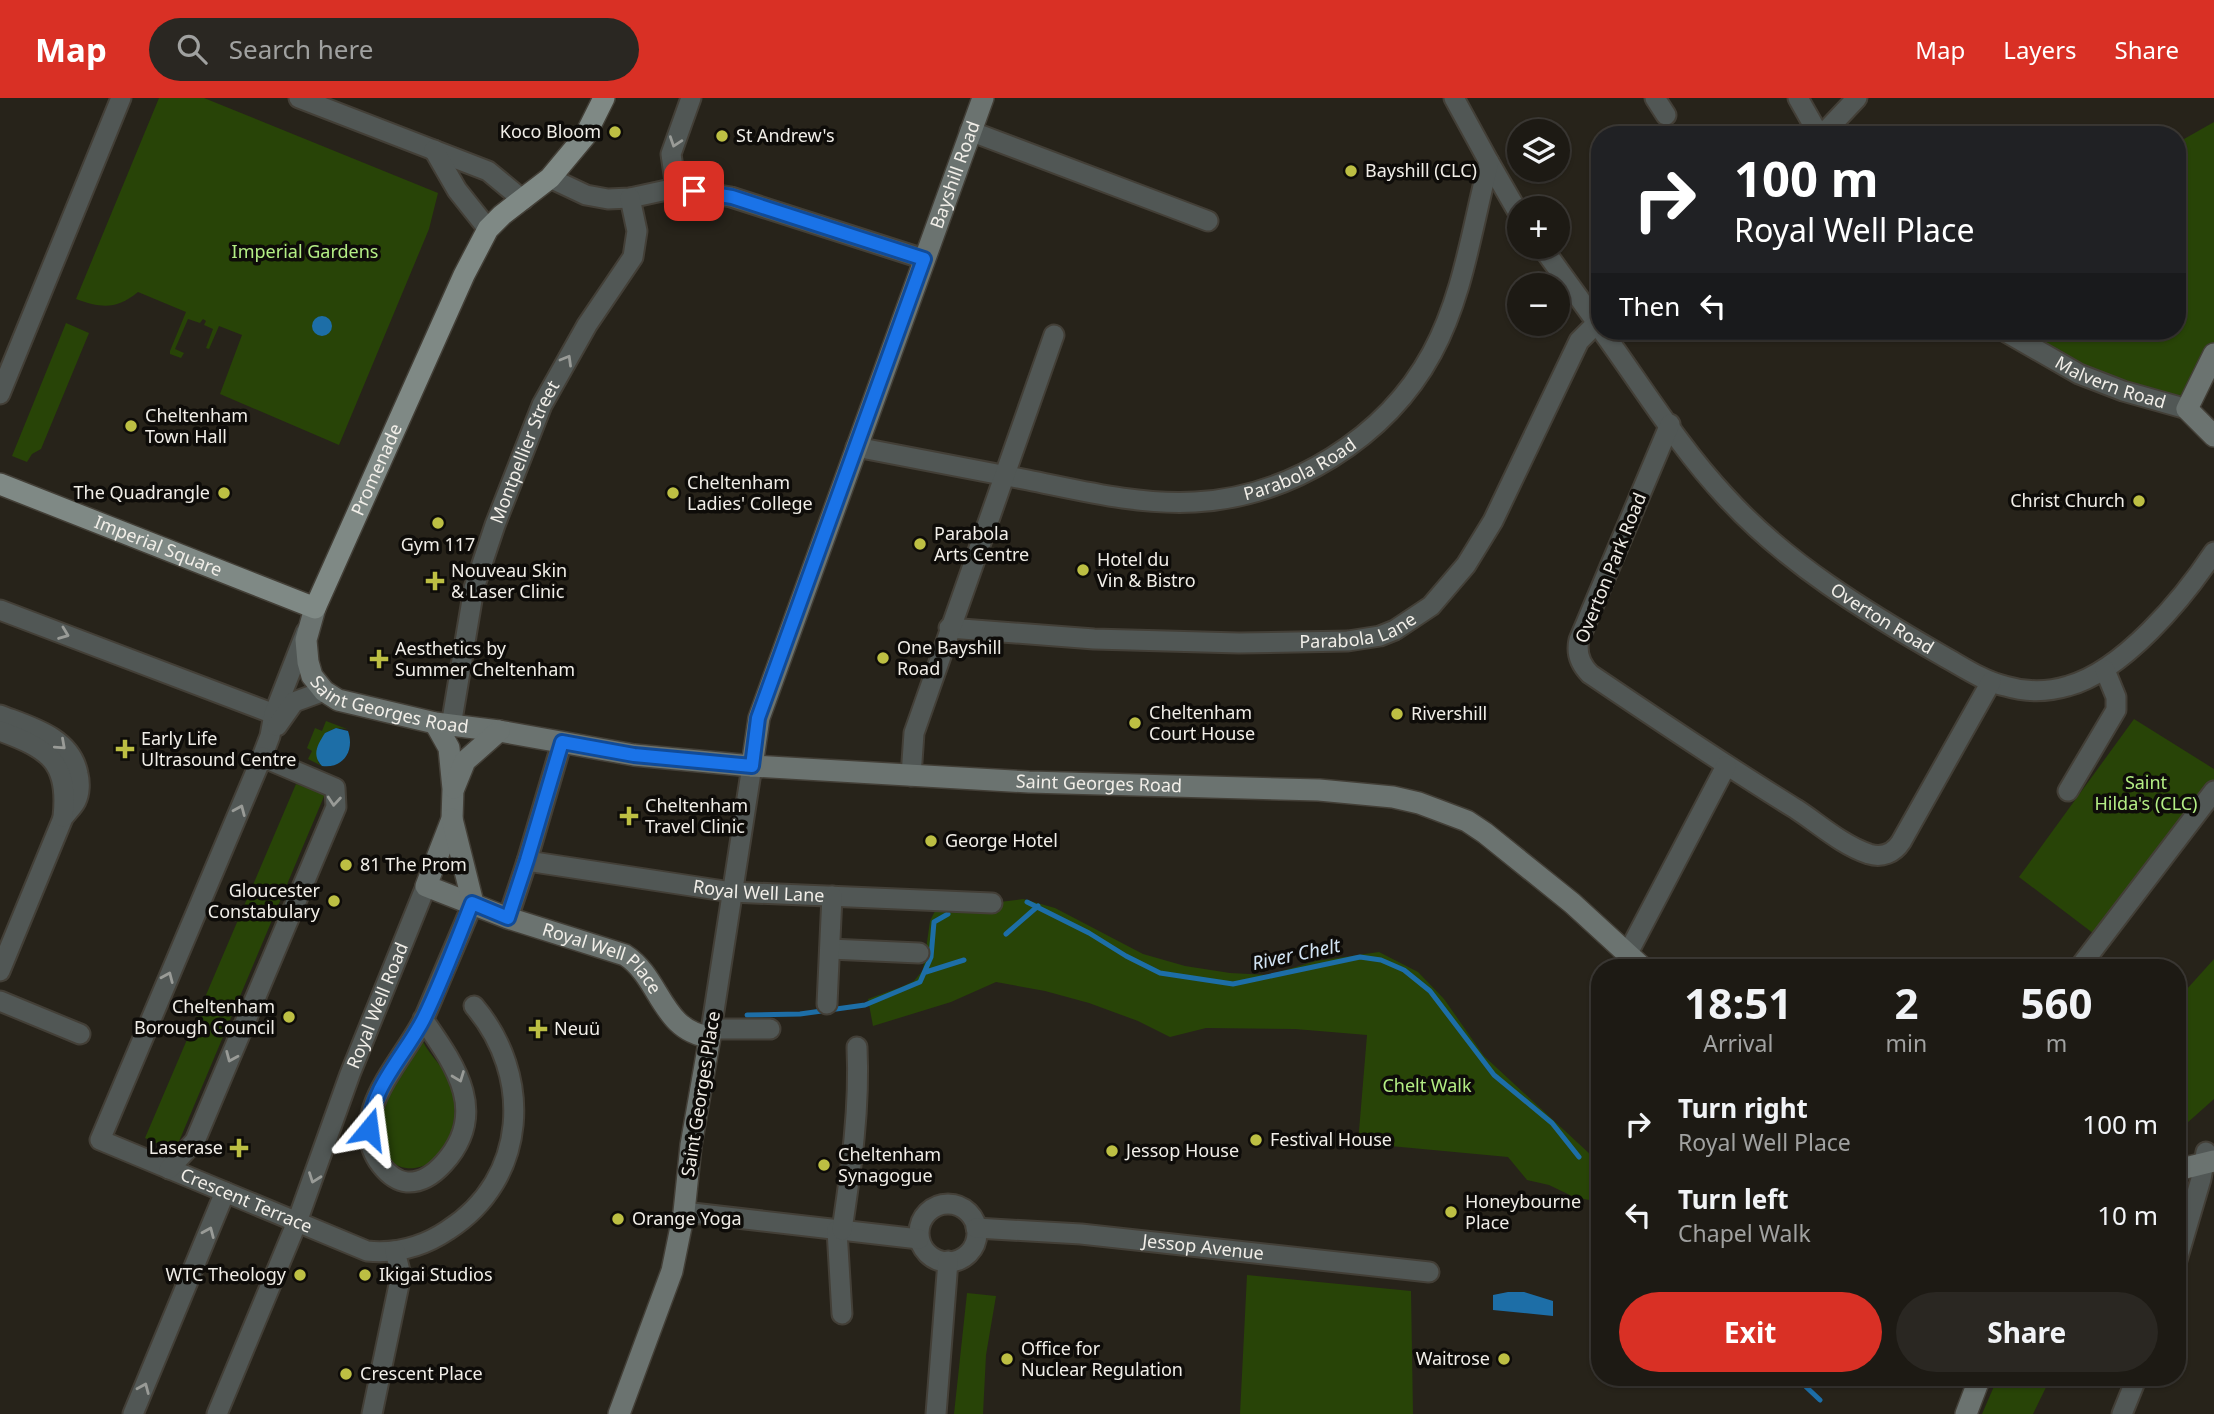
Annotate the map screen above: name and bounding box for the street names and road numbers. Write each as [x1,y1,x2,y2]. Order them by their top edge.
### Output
street label: Bayshill Road [924,117,985,232]
street label: Malvern Road [2051,350,2169,413]
street label: Montpellier Street [484,375,565,527]
street label: Promenade [345,420,407,519]
street label: Parabola Road [1241,432,1361,505]
street label: Overton Park Road [1569,489,1651,646]
street label: Imperial Square [91,509,226,581]
street label: Overton Road [1826,577,1938,659]
street label: Parabola Lane [1299,606,1420,653]
street label: Saint Georges Road [305,670,470,738]
street label: Saint Georges Road [1015,768,1182,797]
street label: Royal Well Lane [692,873,825,907]
street label: Royal Well Place [540,917,668,998]
street label: Royal Well Road [340,938,413,1072]
street label: Saint Georges Place [675,1009,725,1178]
street label: Crescent Terrace [177,1162,316,1238]
street label: Jessop Avenue [1139,1228,1265,1265]

